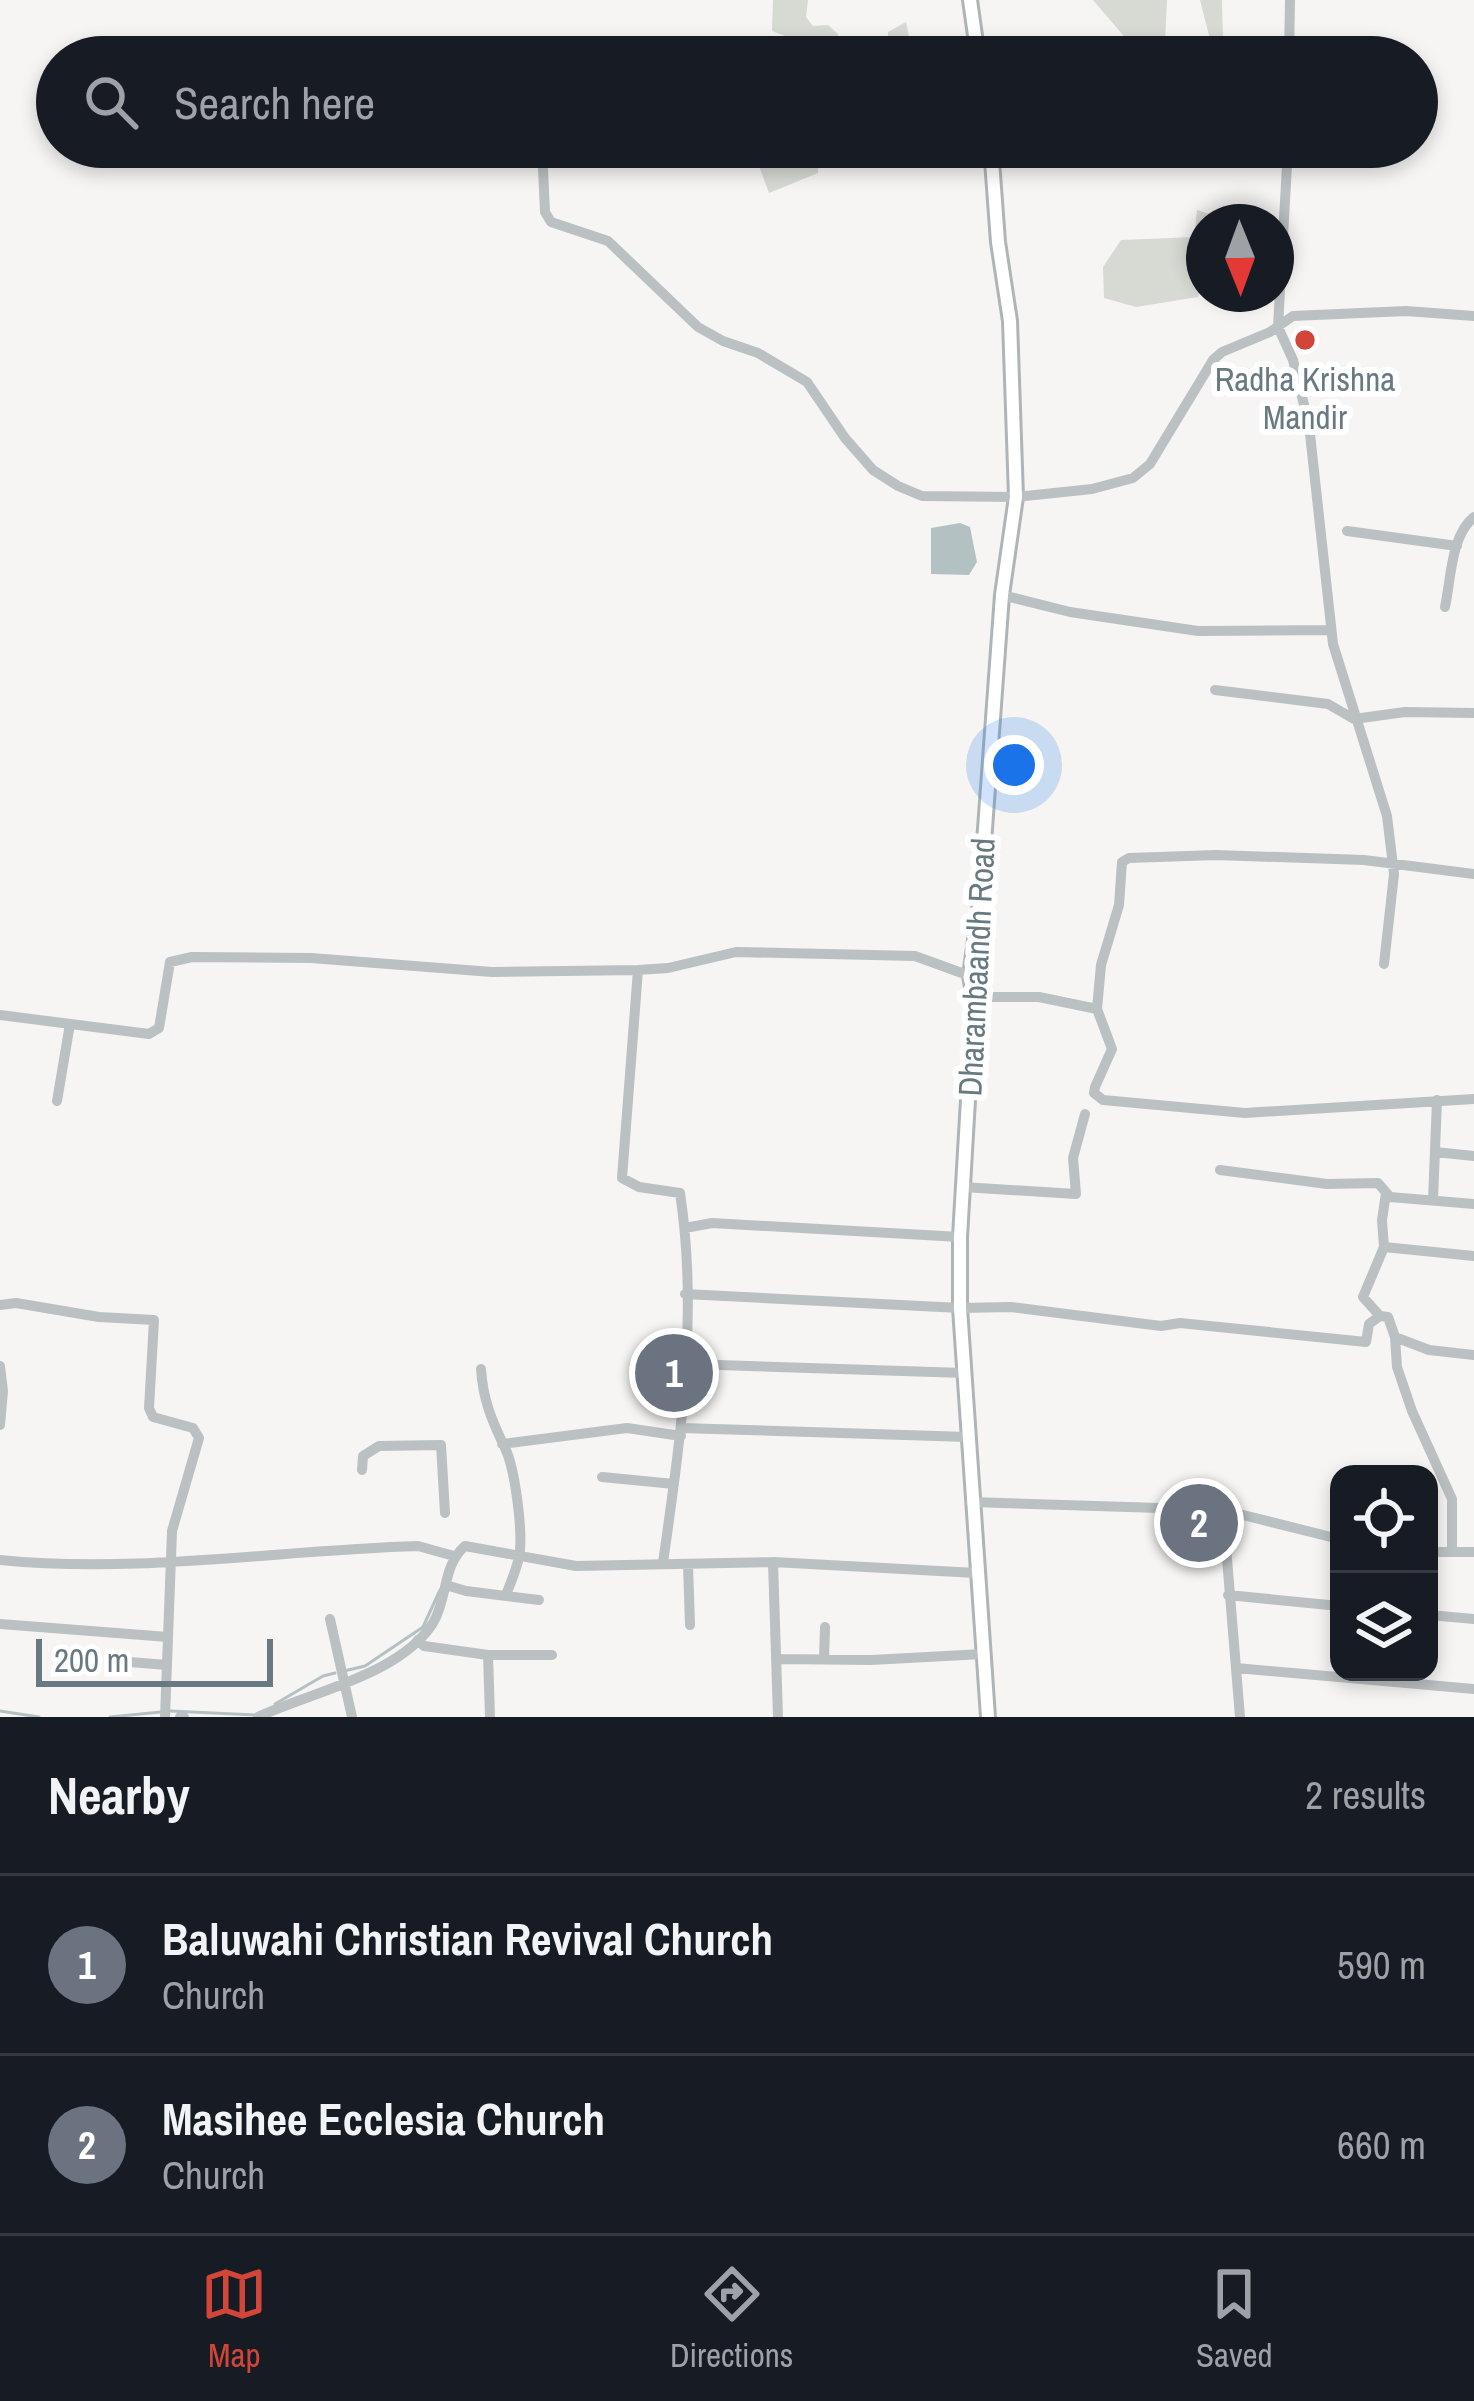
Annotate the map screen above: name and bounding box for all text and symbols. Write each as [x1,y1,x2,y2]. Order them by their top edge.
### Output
search box [36,36,1438,168]
icon: search [78,69,144,135]
text: Search here [174,72,375,133]
north arrow [1186,204,1294,312]
marker: Radha Krishna Mandir [1292,327,1318,353]
place label: Radha Krishna Mandir [1215,357,1395,439]
your location [984,735,1044,795]
street label: Dharambaandh Road [947,837,1005,1097]
pin: 1 [635,1328,713,1418]
map controls [1330,1465,1438,1681]
button: locate [1330,1465,1438,1573]
pin: 2 [1160,1478,1238,1568]
button: layers [1330,1573,1438,1681]
scale bar [36,1633,273,1686]
text: 200 m [54,1638,129,1682]
text: Nearby [48,1761,190,1830]
text: 2 results [1305,1769,1426,1821]
text: Baluwahi Christian Revival Church [162,1908,773,1969]
text: 1 [78,1939,96,1991]
text: 590 m [1337,1939,1426,1991]
text: Church [162,1969,265,2021]
text: Masihee Ecclesia Church [162,2088,605,2149]
text: 2 [78,2119,96,2171]
text: 660 m [1337,2119,1426,2171]
text: Church [162,2149,265,2201]
tab: Map [201,2261,267,2377]
tab: Directions [670,2261,793,2377]
tab: Saved [1196,2261,1273,2377]

